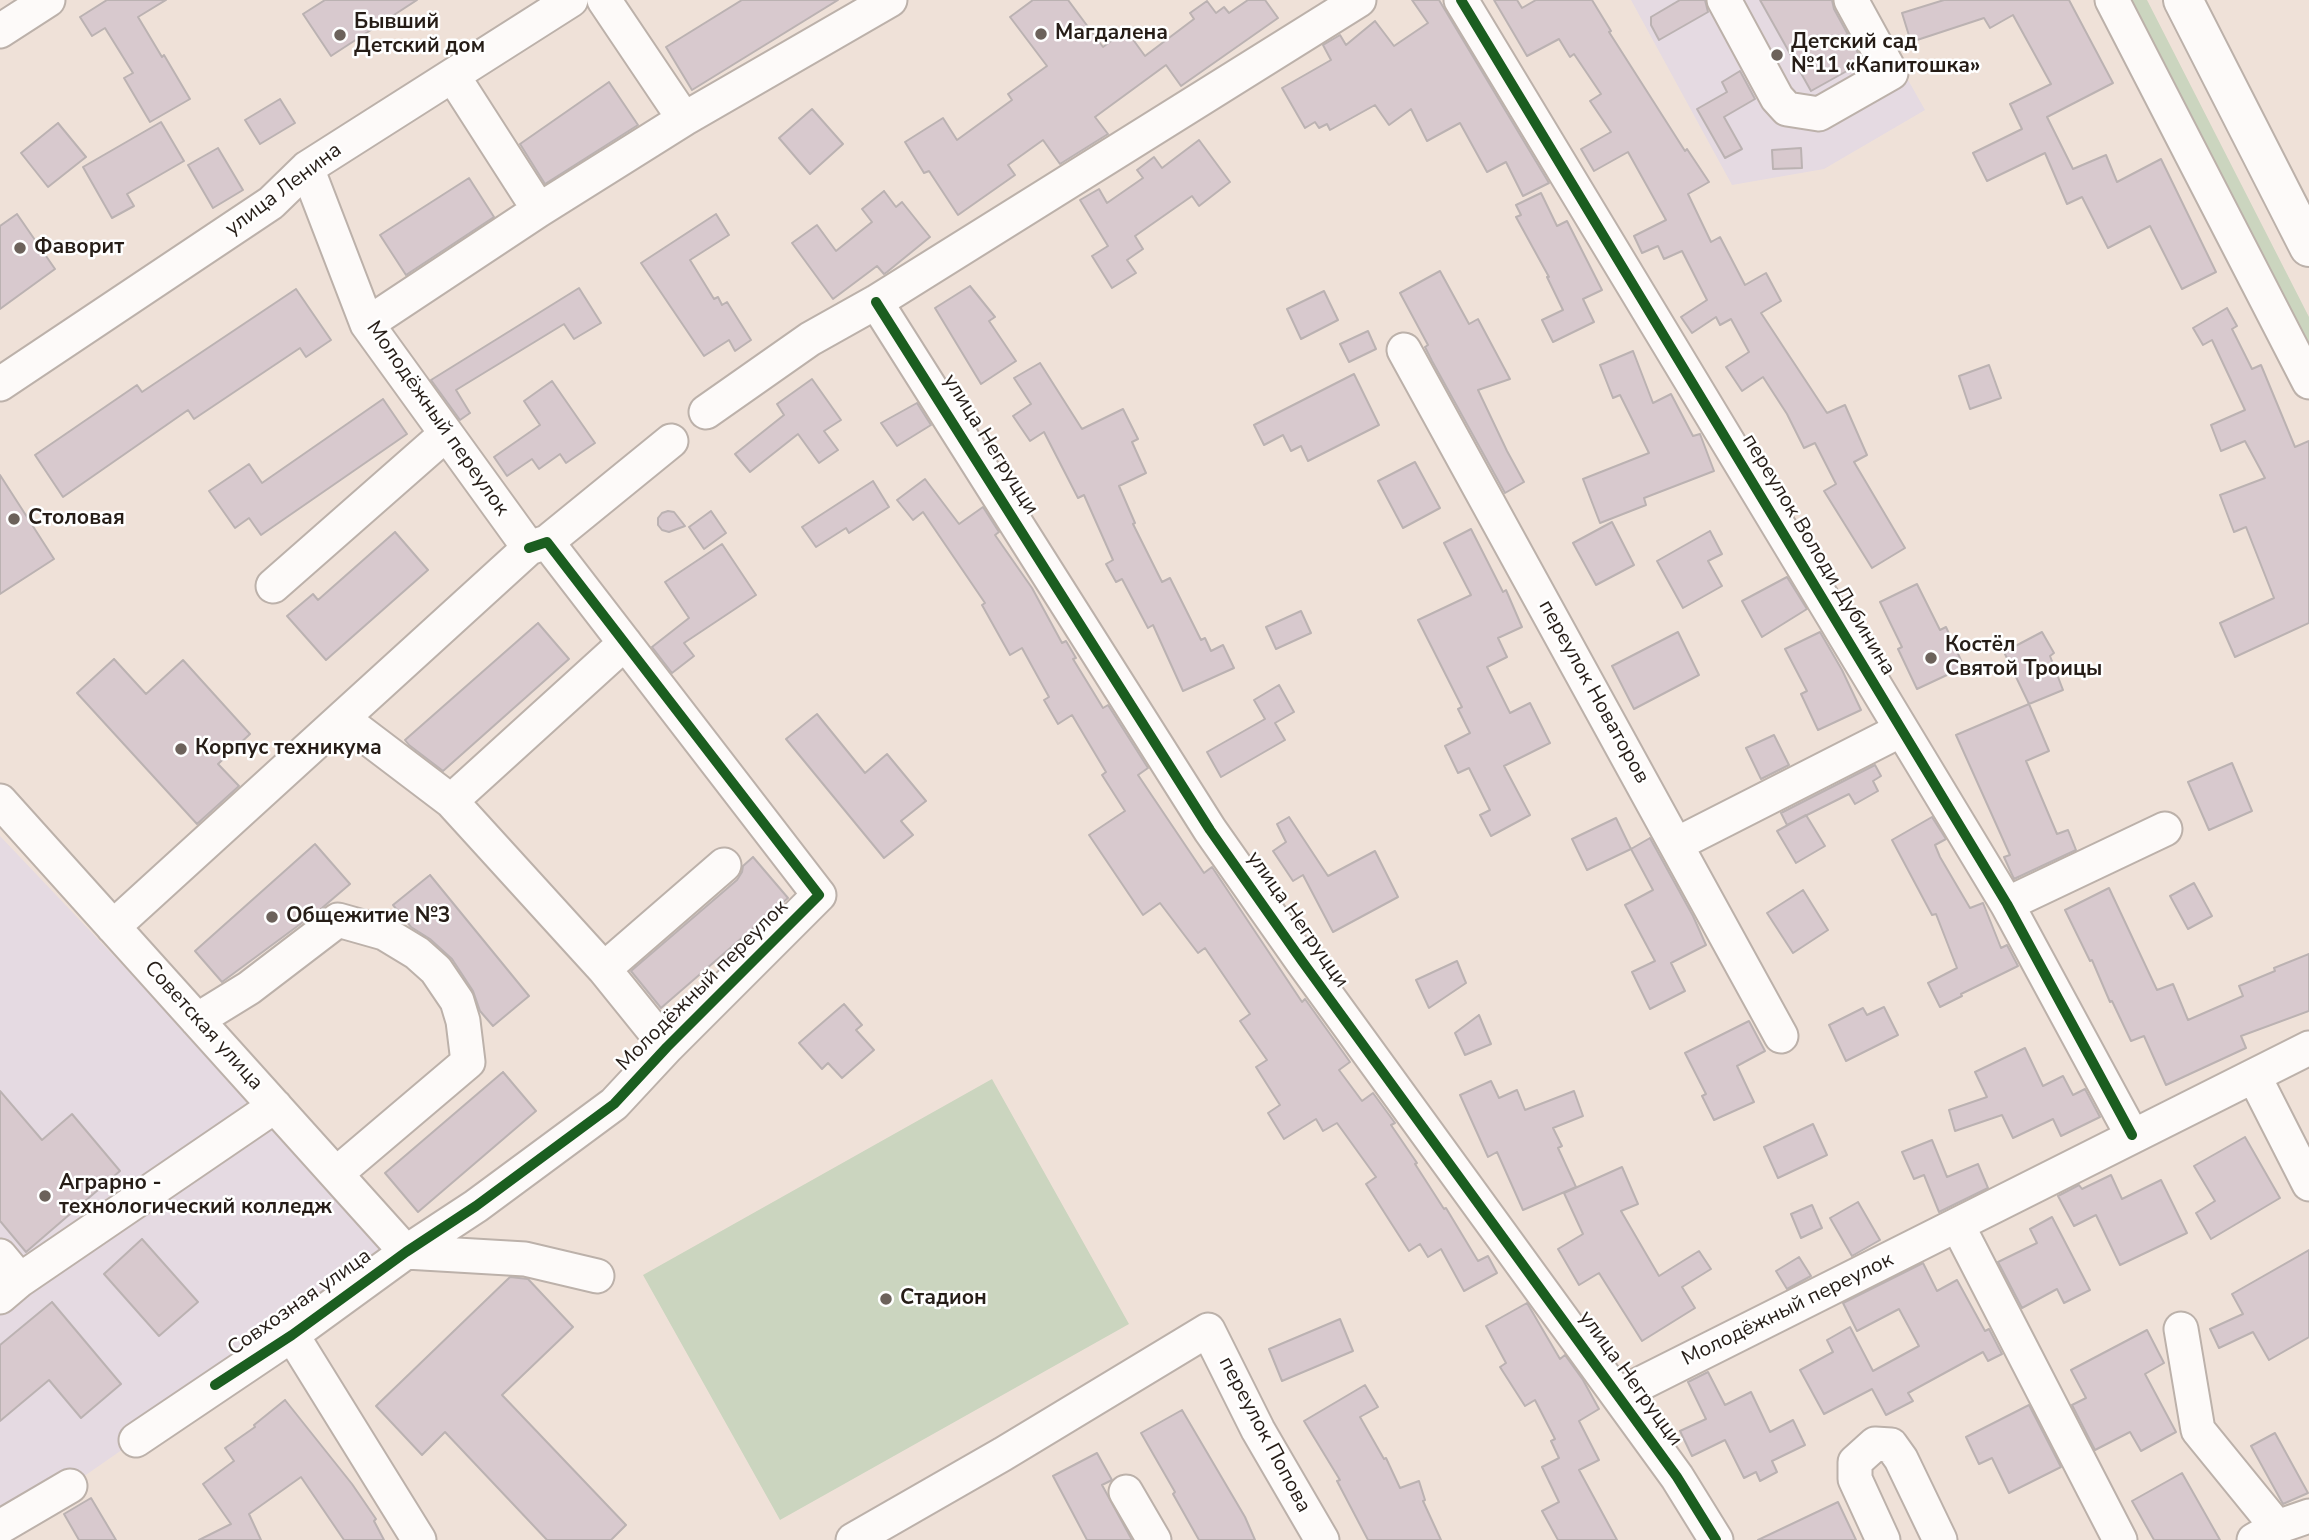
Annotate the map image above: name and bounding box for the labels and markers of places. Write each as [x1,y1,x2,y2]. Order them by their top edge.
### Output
place label: Бывший Детский дом [354,10,485,60]
place label: Магдалена [1055,21,1168,47]
marker: Магдалена [1033,26,1049,42]
marker: Бывший Детский дом [332,27,348,43]
place label: Детский сад №11 «Капитошка» [1791,30,1980,80]
marker: Детский сад №11 «Капитошка» [1769,47,1785,63]
place label: Фаворит [34,235,124,261]
marker: Фаворит [12,240,28,256]
place label: Столовая [28,506,125,532]
marker: Столовая [6,511,22,527]
place label: Костёл Святой Троицы [1945,633,2102,683]
marker: Костёл Святой Троицы [1923,650,1939,666]
place label: Корпус техникума [195,736,382,762]
marker: Корпус техникума [173,741,189,757]
place label: Общежитие №3 [286,904,450,930]
marker: Общежитие №3 [264,909,280,925]
place label: Аграрно - технологический колледж [59,1171,332,1221]
marker: Аграрно - технологический колледж [37,1188,53,1204]
place label: Стадион [900,1286,987,1312]
marker: Стадион [878,1291,894,1307]

